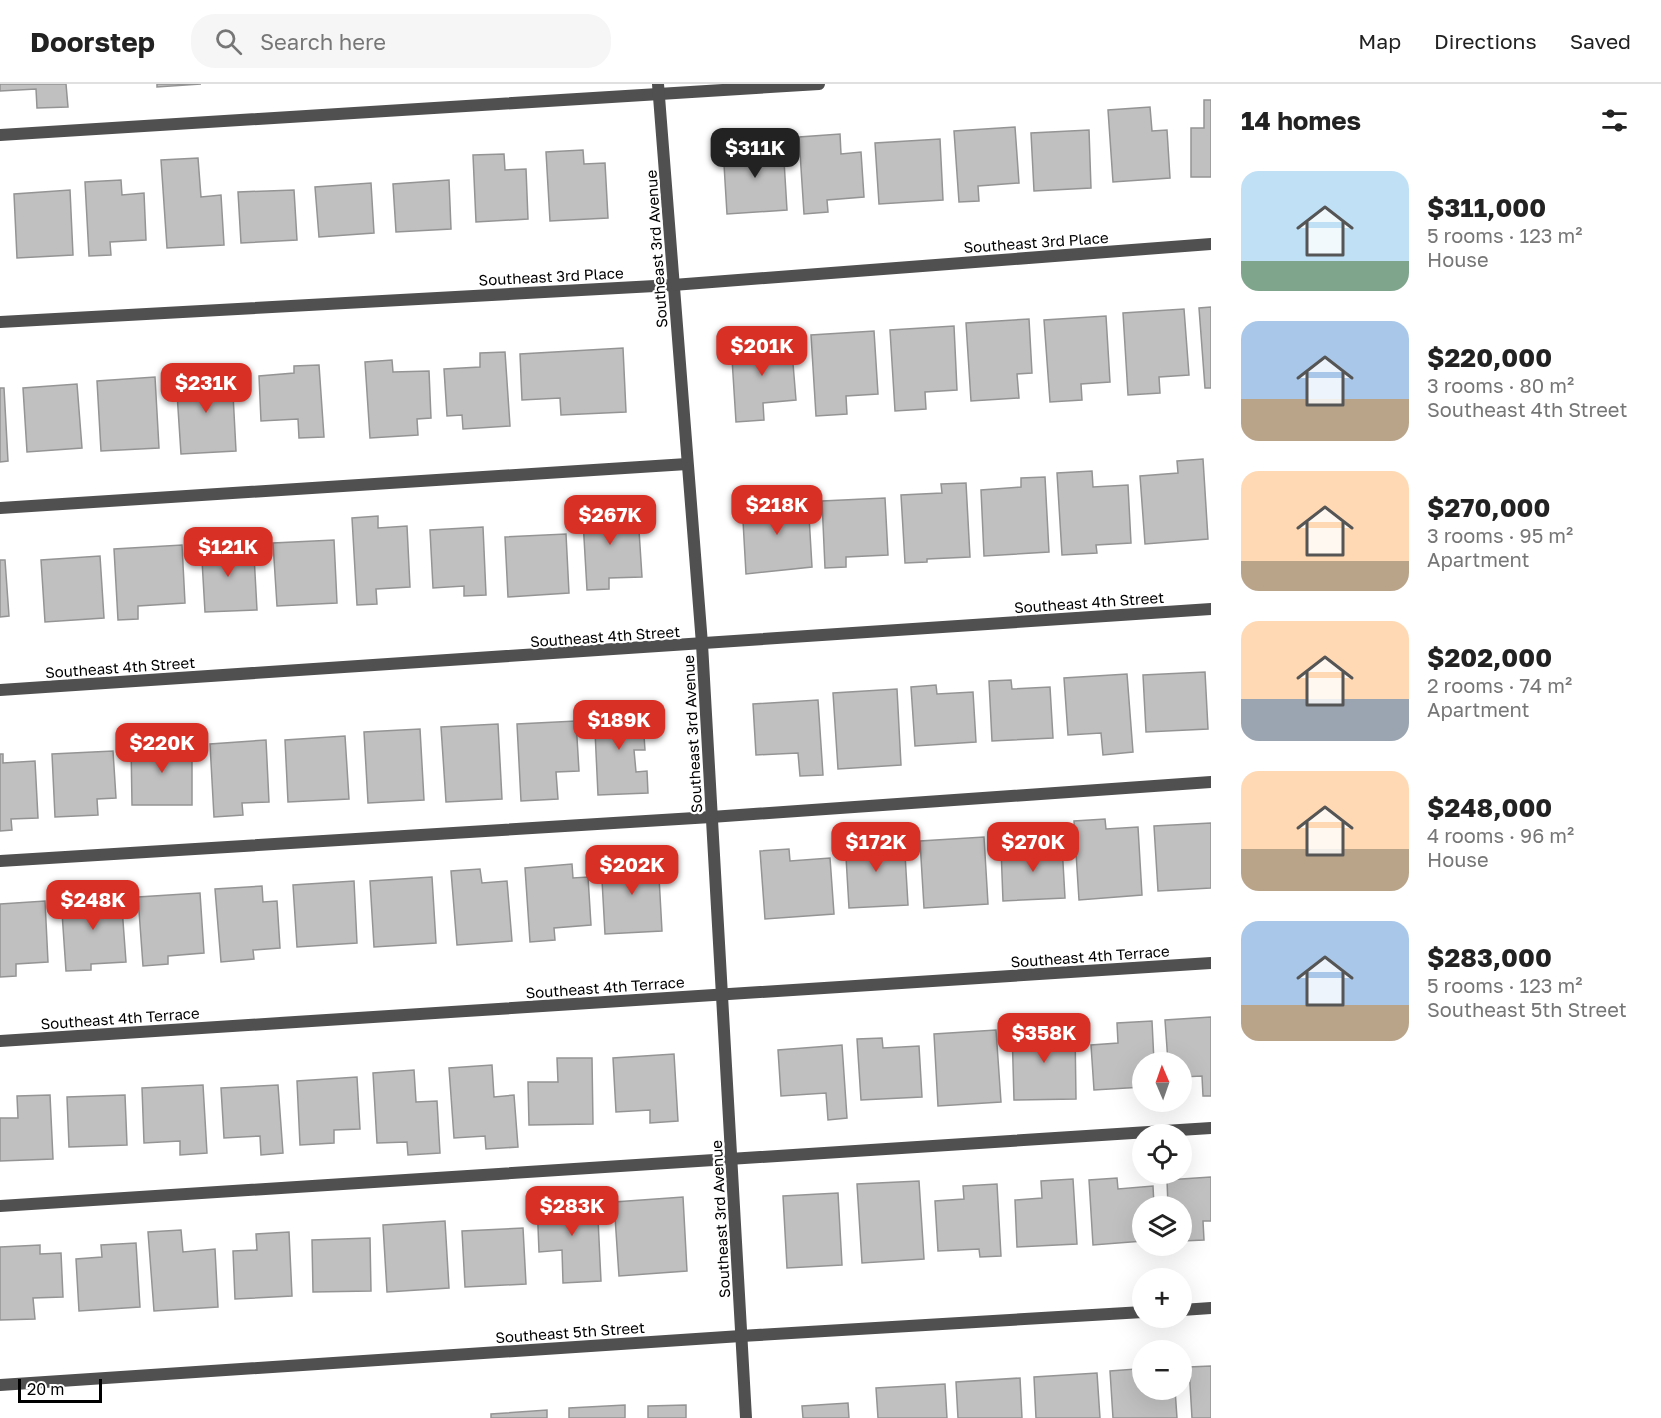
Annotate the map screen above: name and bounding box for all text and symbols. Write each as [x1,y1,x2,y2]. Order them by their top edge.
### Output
search box [191,14,611,68]
text: Doorstep [30,25,155,58]
icon: search [212,25,245,58]
text: Search here [260,28,386,55]
text: Map [1358,28,1401,54]
text: Directions [1434,28,1537,54]
text: Saved [1570,28,1631,54]
icon: filters [1598,104,1631,137]
text: 14 homes [1241,105,1361,136]
pin: $311K [713,128,797,179]
text: $311K [725,135,785,159]
street label: Southeast 3rd Avenue [641,169,670,329]
text: $311,000 [1427,192,1546,223]
icon: home [1289,195,1361,267]
text: 5 rooms · 123 m² [1427,223,1582,247]
street label: Southeast 3rd Place [963,228,1109,256]
text: House [1427,247,1489,271]
street label: Southeast 3rd Place [478,263,624,289]
pin: $201K [720,326,804,377]
text: $201K [730,333,794,357]
text: $220,000 [1427,342,1552,373]
icon: home [1289,345,1361,417]
pin: $231K [164,363,248,414]
text: $231K [175,370,237,394]
text: 3 rooms · 80 m² [1427,373,1574,397]
text: Southeast 4th Street [1427,397,1627,421]
pin: $218K [735,485,819,536]
text: $218K [745,492,809,516]
text: $270,000 [1427,492,1550,523]
pin: $267K [568,495,652,546]
icon: home [1289,495,1361,567]
text: $267K [578,502,642,526]
text: 3 rooms · 95 m² [1427,523,1573,547]
pin: $121K [186,527,270,578]
text: $121K [198,534,258,558]
text: Apartment [1427,547,1530,571]
street label: Southeast 4th Street [1013,588,1165,616]
street label: Southeast 4th Street [529,622,681,650]
text: $202,000 [1427,642,1552,673]
icon: home [1289,645,1361,717]
street label: Southeast 4th Street [44,653,196,681]
street label: Southeast 3rd Avenue [679,654,705,813]
text: 2 rooms · 74 m² [1427,673,1572,697]
text: Apartment [1427,697,1530,721]
pin: $189K [577,700,661,751]
text: $189K [587,707,651,731]
pin: $220K [120,723,204,774]
text: $220K [129,730,195,754]
text: $248,000 [1427,792,1552,823]
icon: home [1289,795,1361,867]
pin: $172K [834,822,918,873]
pin: $270K [991,822,1075,873]
text: 4 rooms · 96 m² [1427,823,1574,847]
text: $172K [845,829,907,853]
text: $270K [1001,829,1065,853]
pin: $202K [590,845,674,896]
text: House [1427,847,1489,871]
text: $202K [599,852,665,876]
pin: $248K [51,880,135,931]
text: $248K [60,887,126,911]
street label: Southeast 4th Terrace [1010,941,1170,971]
text: $283,000 [1427,942,1552,973]
icon: home [1289,945,1361,1017]
street label: Southeast 4th Terrace [525,972,685,1002]
text: 5 rooms · 123 m² [1427,973,1582,997]
text: Southeast 5th Street [1427,997,1627,1021]
street label: Southeast 4th Terrace [40,1003,200,1033]
pin: $358K [1002,1013,1086,1064]
text: $358K [1011,1020,1077,1044]
north arrow [1132,1052,1192,1112]
map controls [1132,1052,1192,1400]
button: locate [1132,1124,1192,1184]
street label: Southeast 3rd Avenue [707,1139,733,1298]
pin: $283K [530,1186,614,1237]
text: $283K [539,1193,605,1217]
button: layers [1132,1196,1192,1256]
button: + [1132,1268,1192,1328]
street label: Southeast 5th Street [495,1318,645,1346]
button: − [1132,1340,1192,1400]
scale bar [18,1376,102,1404]
text: 20 m [27,1379,64,1399]

